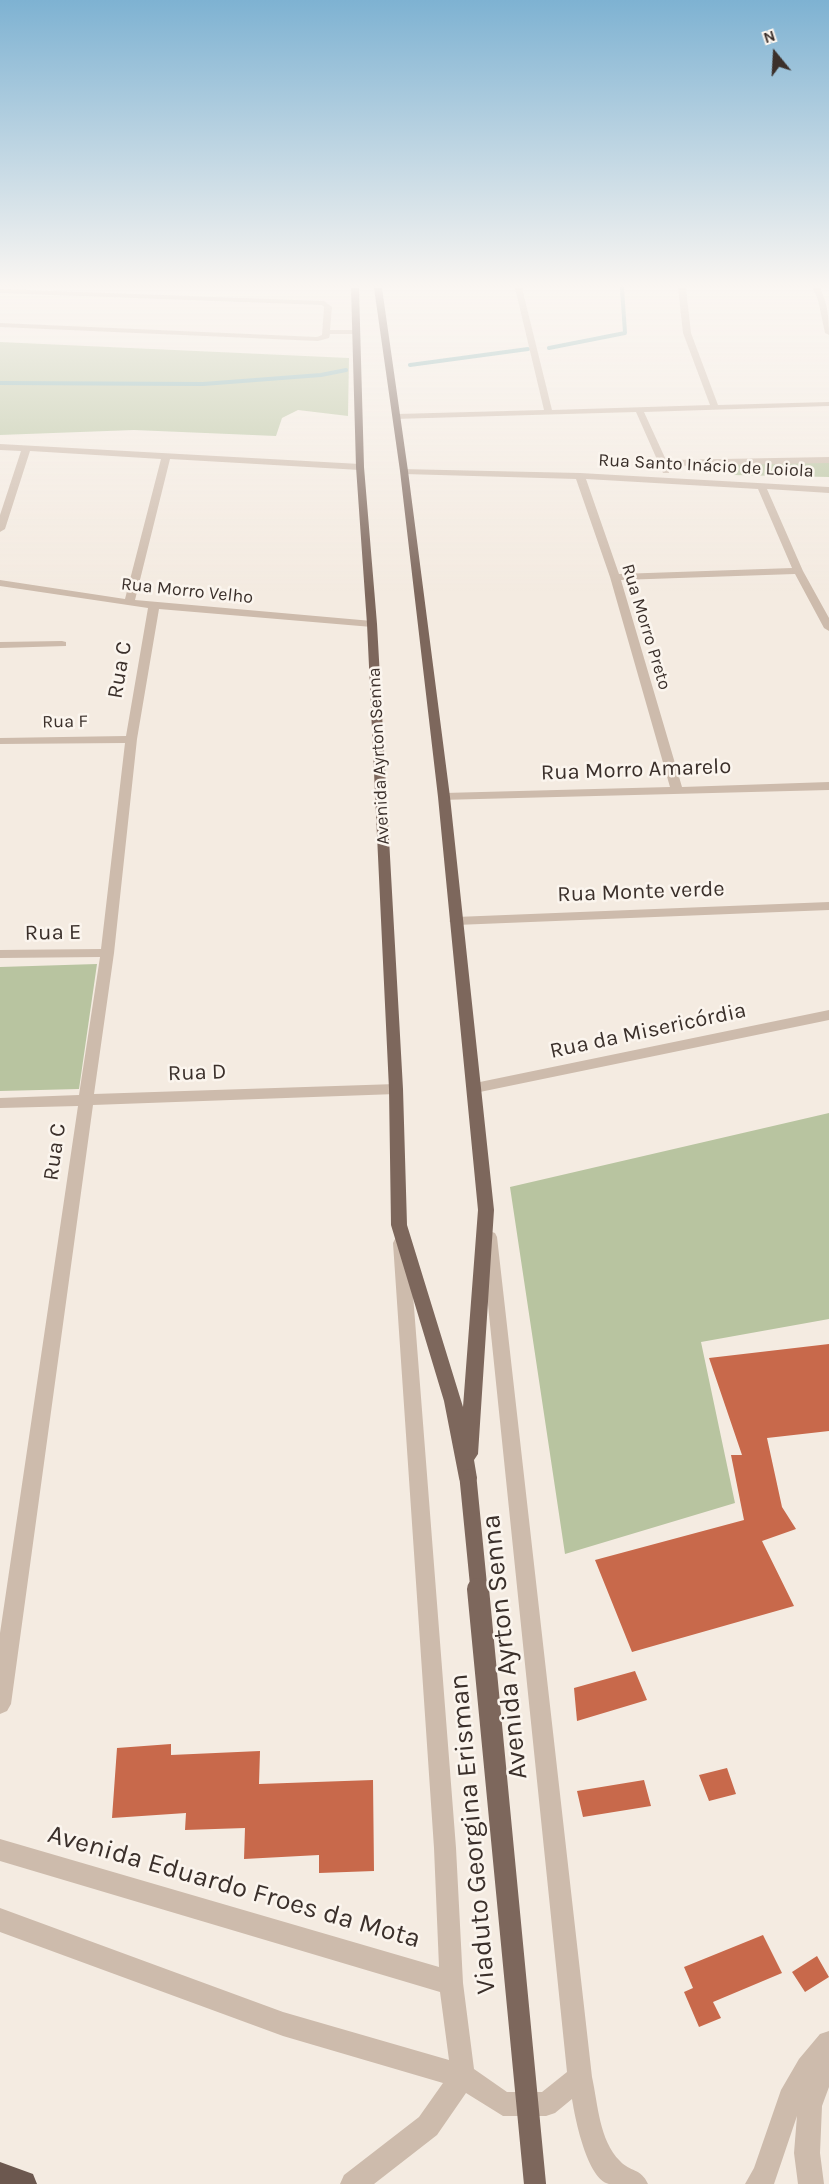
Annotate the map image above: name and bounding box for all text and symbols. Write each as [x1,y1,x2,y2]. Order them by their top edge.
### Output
north arrow [745,24,805,84]
text: N [761,26,778,47]
street label: Rua Santo Inácio de Loiola [598,450,814,482]
street label: Rua Morro Preto [617,561,675,693]
street label: Rua Morro Velho [120,573,254,609]
street label: Rua C [102,639,138,701]
street label: Avenida Ayrton Senna [364,667,394,845]
street label: Rua F [42,711,88,733]
street label: Rua Morro Amarelo [540,753,732,787]
street label: Rua Monte verde [557,876,725,908]
street label: Rua E [25,919,81,947]
street label: Rua da Misericórdia [547,997,749,1065]
street label: Rua D [167,1059,227,1087]
street label: Rua C [38,1122,72,1182]
street label: Avenida Ayrton Senna [475,1513,535,1781]
street label: Viaduto Georgina Erisman [443,1672,503,1996]
street label: Avenida Eduardo Froes da Mota [44,1818,424,1956]

